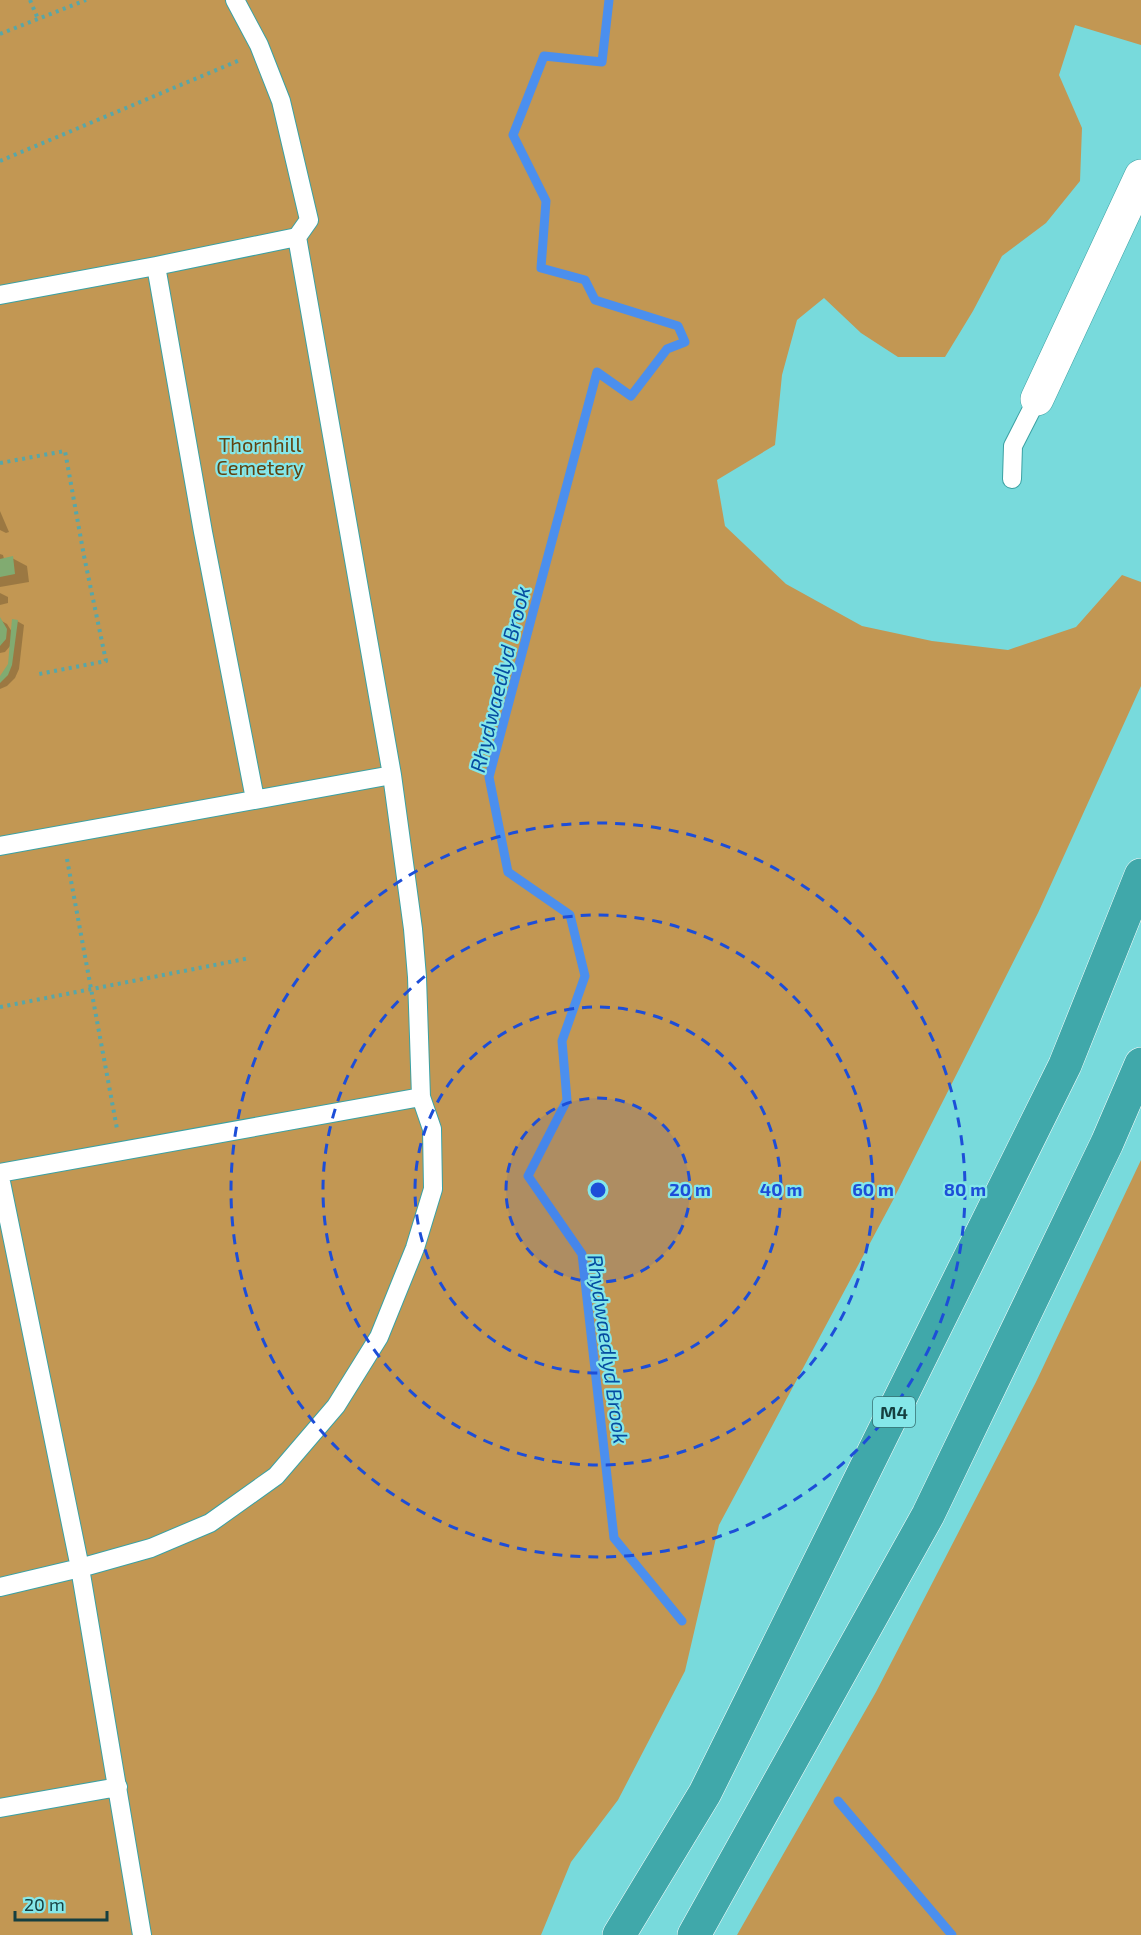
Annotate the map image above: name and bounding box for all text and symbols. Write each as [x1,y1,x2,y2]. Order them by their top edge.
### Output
park label: Thornhill Cemetery [216,432,304,479]
water label: Rhydwaedlyd Brook [464,583,535,775]
text: 20 m [669,1178,711,1200]
text: 40 m [760,1178,802,1200]
text: 60 m [852,1178,894,1200]
text: 80 m [944,1178,986,1200]
centre of rings [588,1180,608,1200]
water label: Rhydwaedlyd Brook [582,1253,635,1446]
road number: M4 [873,1397,915,1427]
scale bar [15,1884,106,1922]
text: 20 m [24,1893,65,1915]

